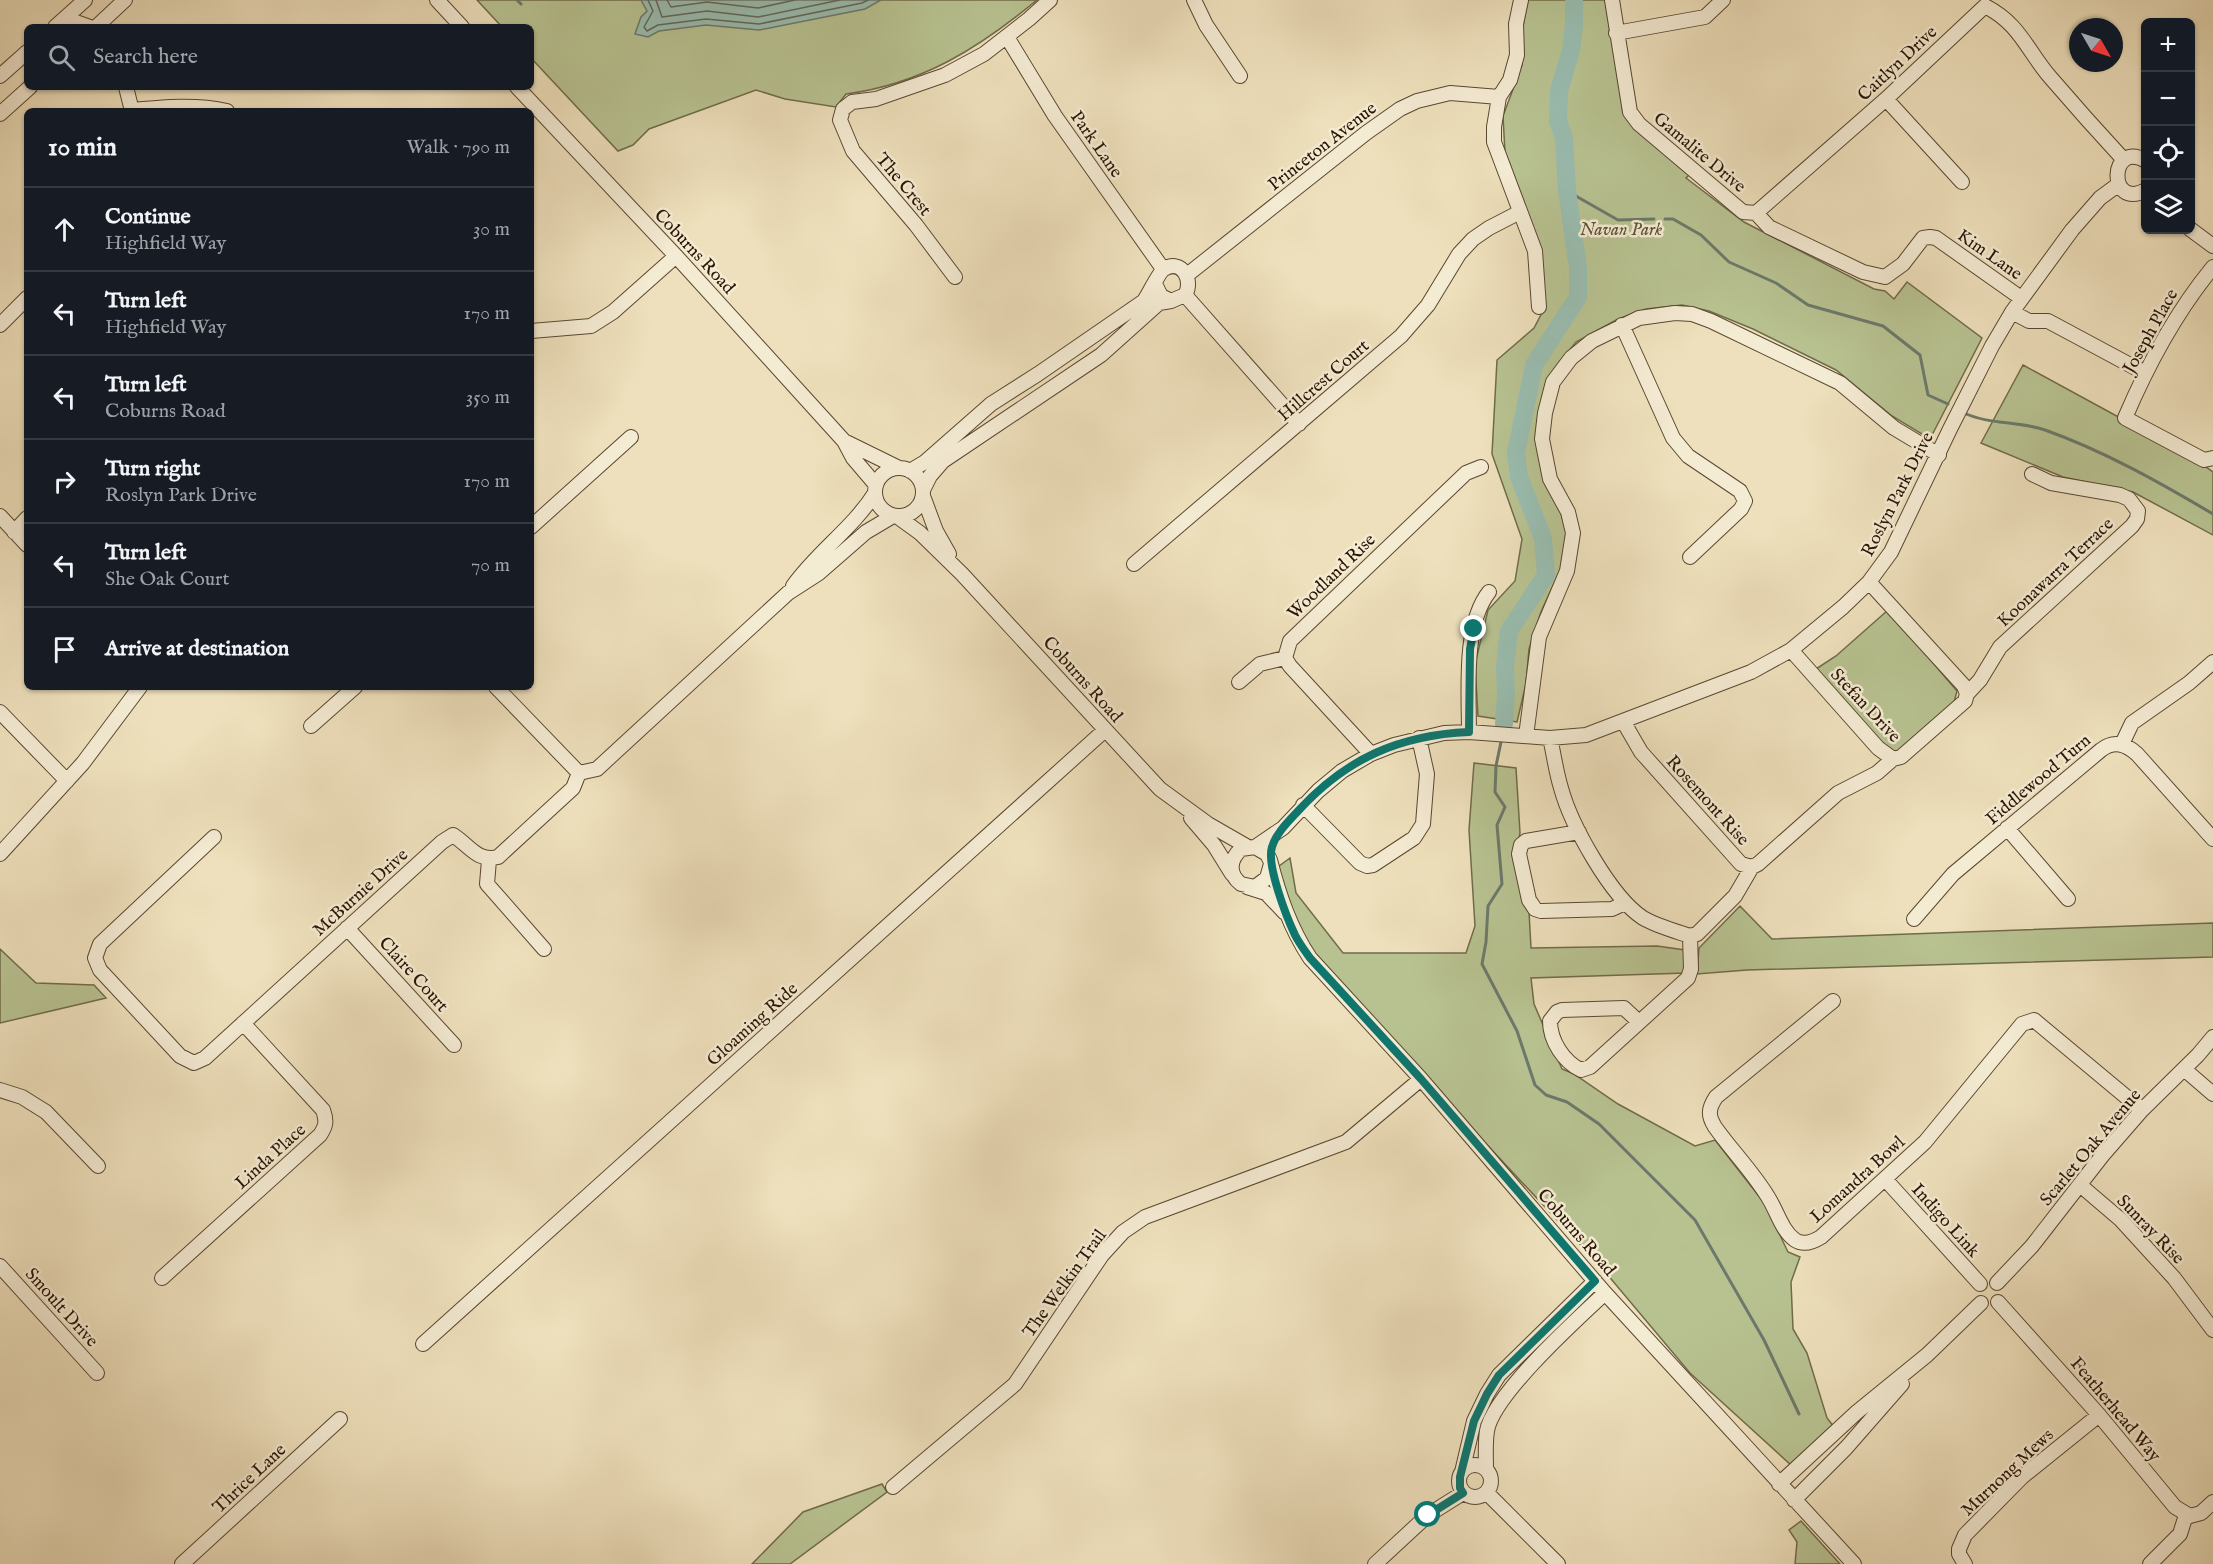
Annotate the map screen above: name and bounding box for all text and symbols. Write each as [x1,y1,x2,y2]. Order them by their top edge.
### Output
north arrow [2069,18,2123,72]
map controls [2141,18,2195,234]
button: + [2141,18,2195,72]
street label: Caitlyn Drive [1853,21,1943,107]
search box [24,24,534,90]
icon: search [45,41,78,74]
text: Search here [93,43,198,71]
button: − [2141,72,2195,126]
street label: Princeton Avenue [1264,98,1382,197]
street label: Park Lane [1064,107,1127,183]
street label: Gamalite Drive [1648,108,1750,199]
button: locate [2141,126,2195,180]
text: 10 min [48,131,117,164]
text: Walk · 790 m [406,135,510,160]
street label: The Crest [870,149,936,221]
button: layers [2141,180,2195,234]
text: Continue [105,203,191,231]
street label: Coburns Road [648,204,740,300]
icon: ahead [48,213,81,246]
text: 30 m [473,217,510,242]
park label: Navan Park [1580,219,1662,242]
street label: Kim Lane [1952,225,2026,286]
text: Highfield Way [105,231,226,256]
street label: Joseph Place [2118,285,2184,380]
text: Turn left [105,287,187,315]
icon: left [48,297,81,330]
text: 170 m [464,301,510,326]
text: Highfield Way [105,315,226,340]
street label: Hillcrest Court [1274,335,1374,427]
text: Turn left [105,371,187,399]
icon: left [48,381,81,414]
text: 350 m [466,385,510,410]
text: Coburns Road [105,399,226,424]
street label: Roslyn Park Drive [1857,429,1940,561]
text: Turn right [105,455,200,483]
icon: right [48,465,81,498]
text: 170 m [464,469,510,494]
text: Roslyn Park Drive [105,483,257,508]
street label: Koonawarra Terrace [1993,513,2119,633]
street label: Woodland Rise [1283,529,1381,625]
text: Turn left [105,539,187,567]
icon: left [48,549,81,582]
text: 70 m [471,553,510,578]
text: She Oak Court [105,567,229,592]
route end [1460,615,1486,641]
street label: Coburns Road [1037,632,1127,728]
icon: arrive [48,633,81,666]
text: Arrive at destination [105,635,289,663]
street label: Stefan Drive [1825,664,1905,748]
street label: Fiddlewood Turn [1982,729,2097,831]
street label: Rosemont Rise [1660,751,1754,851]
street label: McBurnie Drive [308,844,414,942]
street label: Claire Court [373,932,453,1018]
street label: Gloaming Ride [703,978,803,1072]
street label: Scarlet Oak Avenue [2035,1085,2147,1211]
street label: Linda Place [231,1119,311,1195]
street label: Lomandra Bowl [1806,1131,1910,1229]
street label: Indigo Link [1906,1179,1984,1263]
street label: Coburns Road [1532,1184,1620,1282]
street label: Sunray Rise [2111,1190,2189,1270]
street label: The Welkin Trail [1018,1225,1112,1343]
street label: Smoult Drive [19,1264,103,1352]
street label: Featherhead Way [2064,1353,2165,1467]
street label: Murnong Mews [1957,1424,2059,1522]
street label: Thrice Lane [208,1439,292,1519]
route start [1414,1501,1440,1527]

